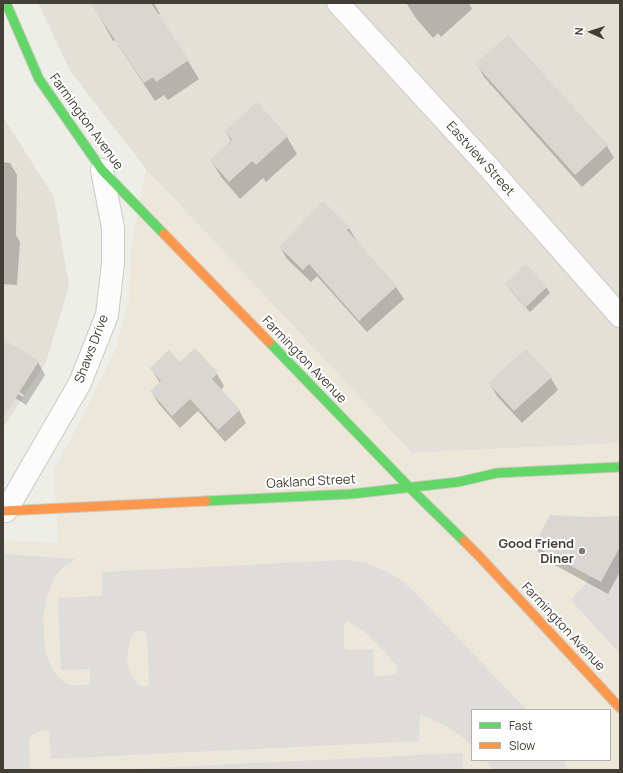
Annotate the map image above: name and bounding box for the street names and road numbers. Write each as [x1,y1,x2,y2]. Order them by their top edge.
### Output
street label: Farmington Avenue [46,71,126,173]
street label: Eastview Street [443,119,517,199]
street label: Shaws Drive [72,312,112,386]
street label: Farmington Avenue [258,313,350,407]
street label: Oakland Street [266,472,356,492]
street label: Farmington Avenue [518,580,608,674]

